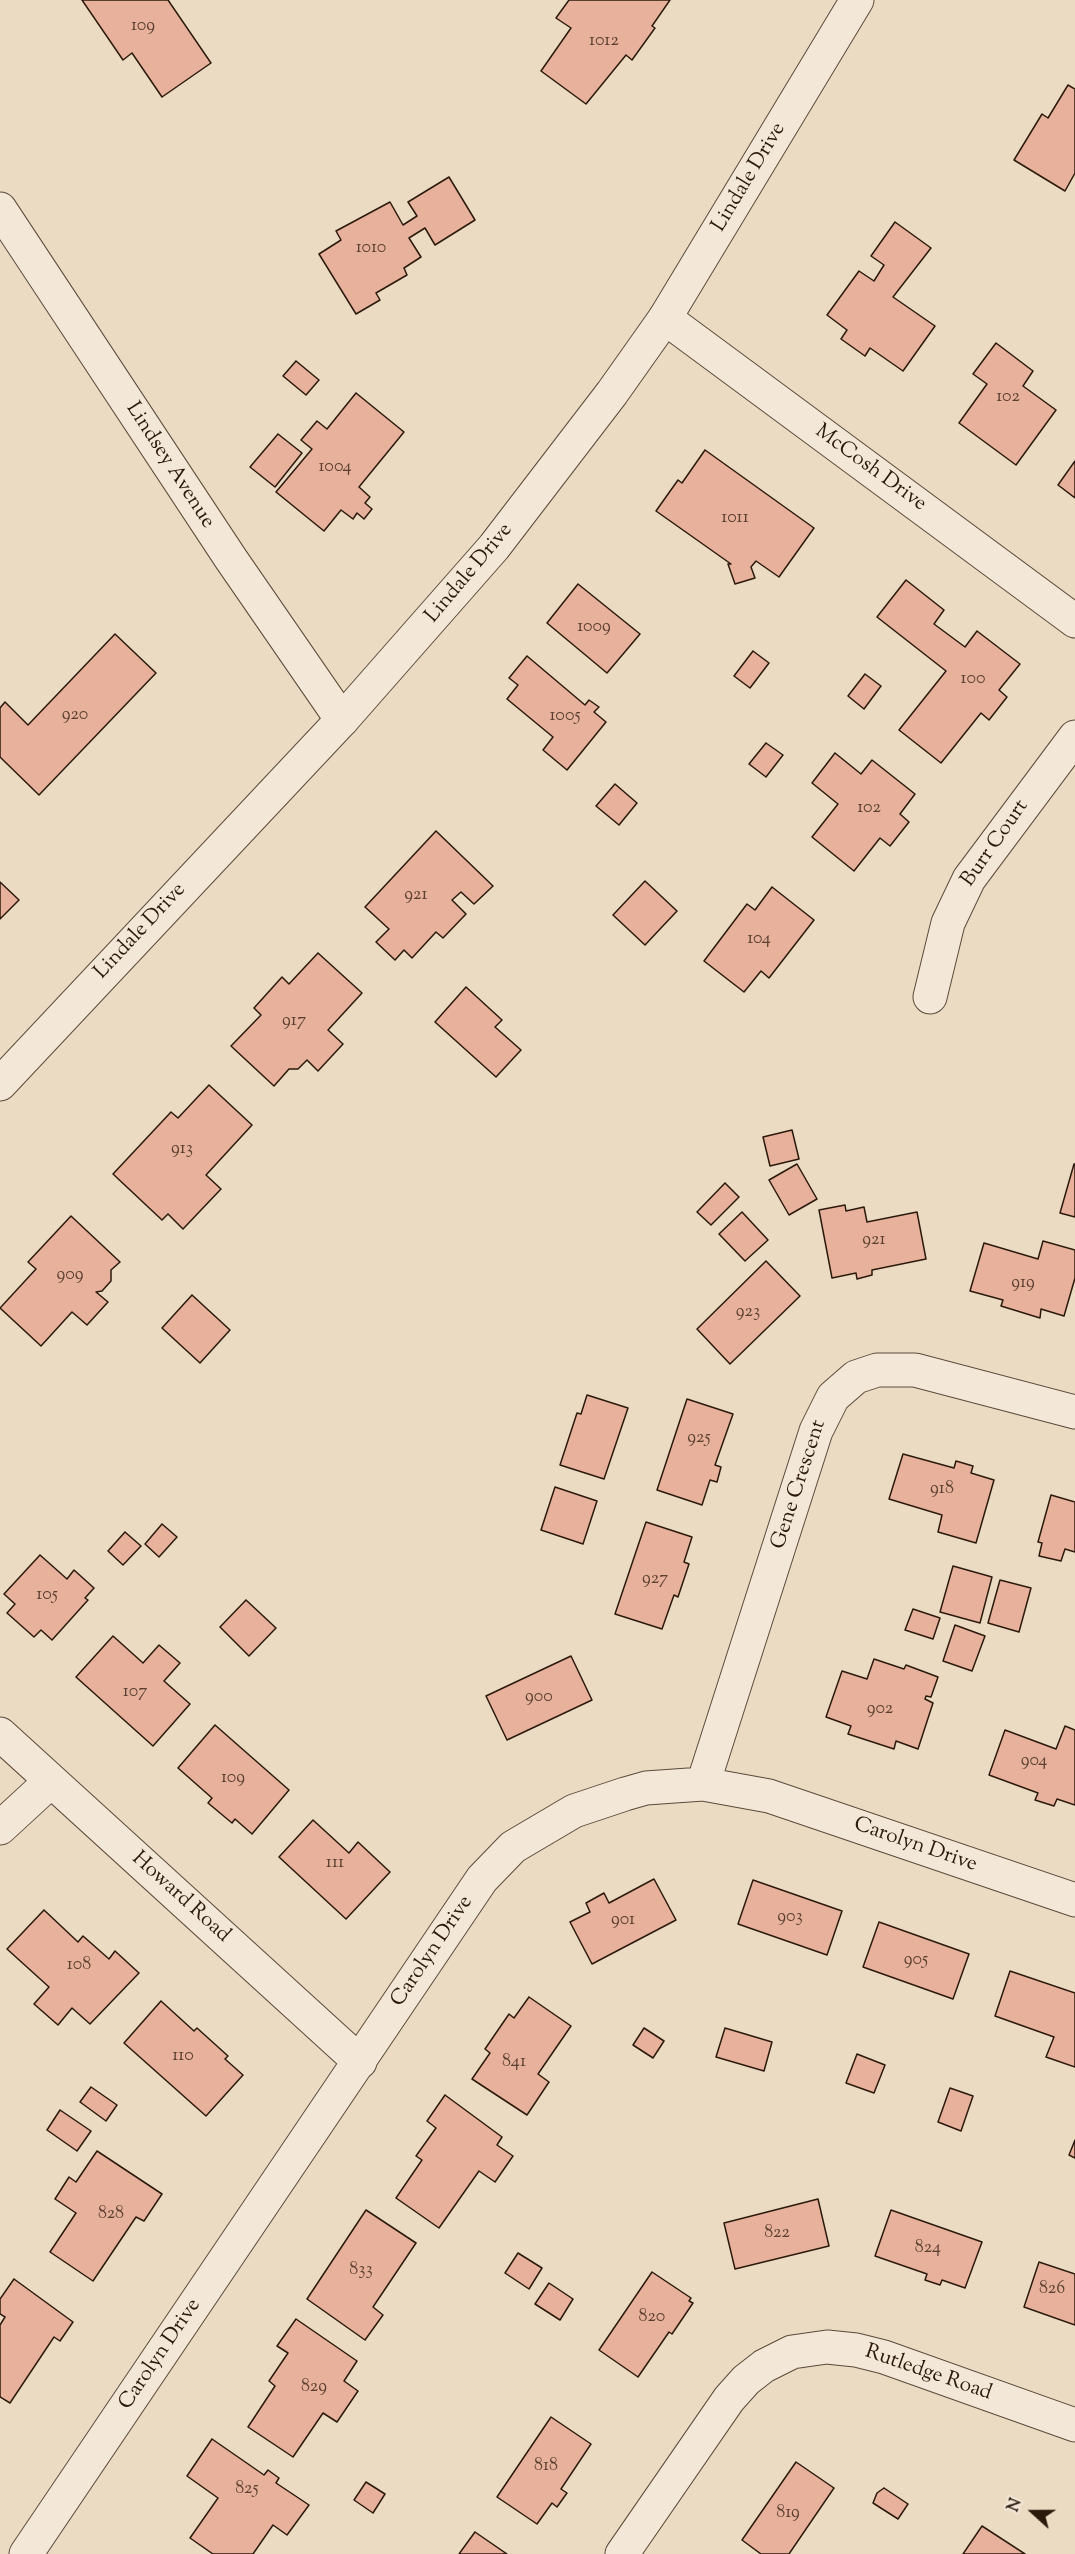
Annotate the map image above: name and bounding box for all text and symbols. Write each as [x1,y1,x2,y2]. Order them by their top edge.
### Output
house number: 109 [131,16,155,38]
house number: 1012 [589,31,619,53]
street label: Lindale Drive [708,119,792,237]
house number: 1010 [356,238,386,260]
house number: 102 [996,387,1020,409]
street label: Lindsey Avenue [119,398,219,534]
street label: McCosh Drive [809,420,931,518]
house number: 1004 [318,457,352,479]
house number: 1011 [721,508,749,530]
street label: Lindale Drive [421,519,519,629]
house number: 1009 [577,617,611,639]
house number: 100 [961,669,985,691]
house number: 920 [62,705,88,727]
house number: 1005 [549,706,581,728]
street label: Burr Court [957,796,1035,892]
house number: 102 [857,798,881,820]
street label: Lindale Drive [90,878,192,986]
house number: 921 [404,885,428,907]
house number: 104 [747,929,771,951]
house number: 917 [282,1011,306,1033]
house number: 913 [171,1139,193,1161]
house number: 921 [862,1230,886,1252]
house number: 909 [56,1265,84,1287]
house number: 919 [1011,1273,1035,1295]
house number: 923 [736,1302,760,1324]
street label: Gene Crescent [767,1417,833,1553]
house number: 925 [687,1428,711,1450]
house number: 918 [930,1479,954,1501]
house number: 927 [642,1569,668,1591]
house number: 105 [36,1585,58,1607]
house number: 107 [123,1682,147,1704]
house number: 900 [525,1687,553,1709]
house number: 902 [867,1699,893,1721]
house number: 904 [1021,1751,1047,1773]
house number: 109 [221,1768,245,1790]
street label: Carolyn Drive [850,1813,980,1879]
street label: Howard Road [125,1847,235,1949]
house number: 111 [326,1853,344,1875]
street label: Carolyn Drive [387,1892,479,2012]
house number: 903 [777,1907,803,1929]
house number: 901 [611,1910,635,1932]
house number: 905 [904,1950,928,1972]
house number: 108 [67,1955,91,1977]
house number: 110 [172,2046,194,2068]
house number: 841 [502,2052,526,2074]
house number: 828 [98,2204,124,2226]
house number: 822 [764,2223,790,2245]
house number: 824 [915,2238,941,2260]
house number: 833 [349,2260,373,2282]
house number: 826 [1039,2279,1065,2301]
street label: Carolyn Drive [115,2295,207,2415]
house number: 820 [639,2307,665,2329]
street label: Rutledge Road [861,2341,995,2407]
house number: 829 [301,2377,327,2399]
house number: 818 [534,2456,558,2478]
house number: 825 [235,2479,259,2501]
north arrow [1003,2482,1063,2542]
text: N [1003,2495,1029,2515]
house number: 819 [776,2503,800,2525]

